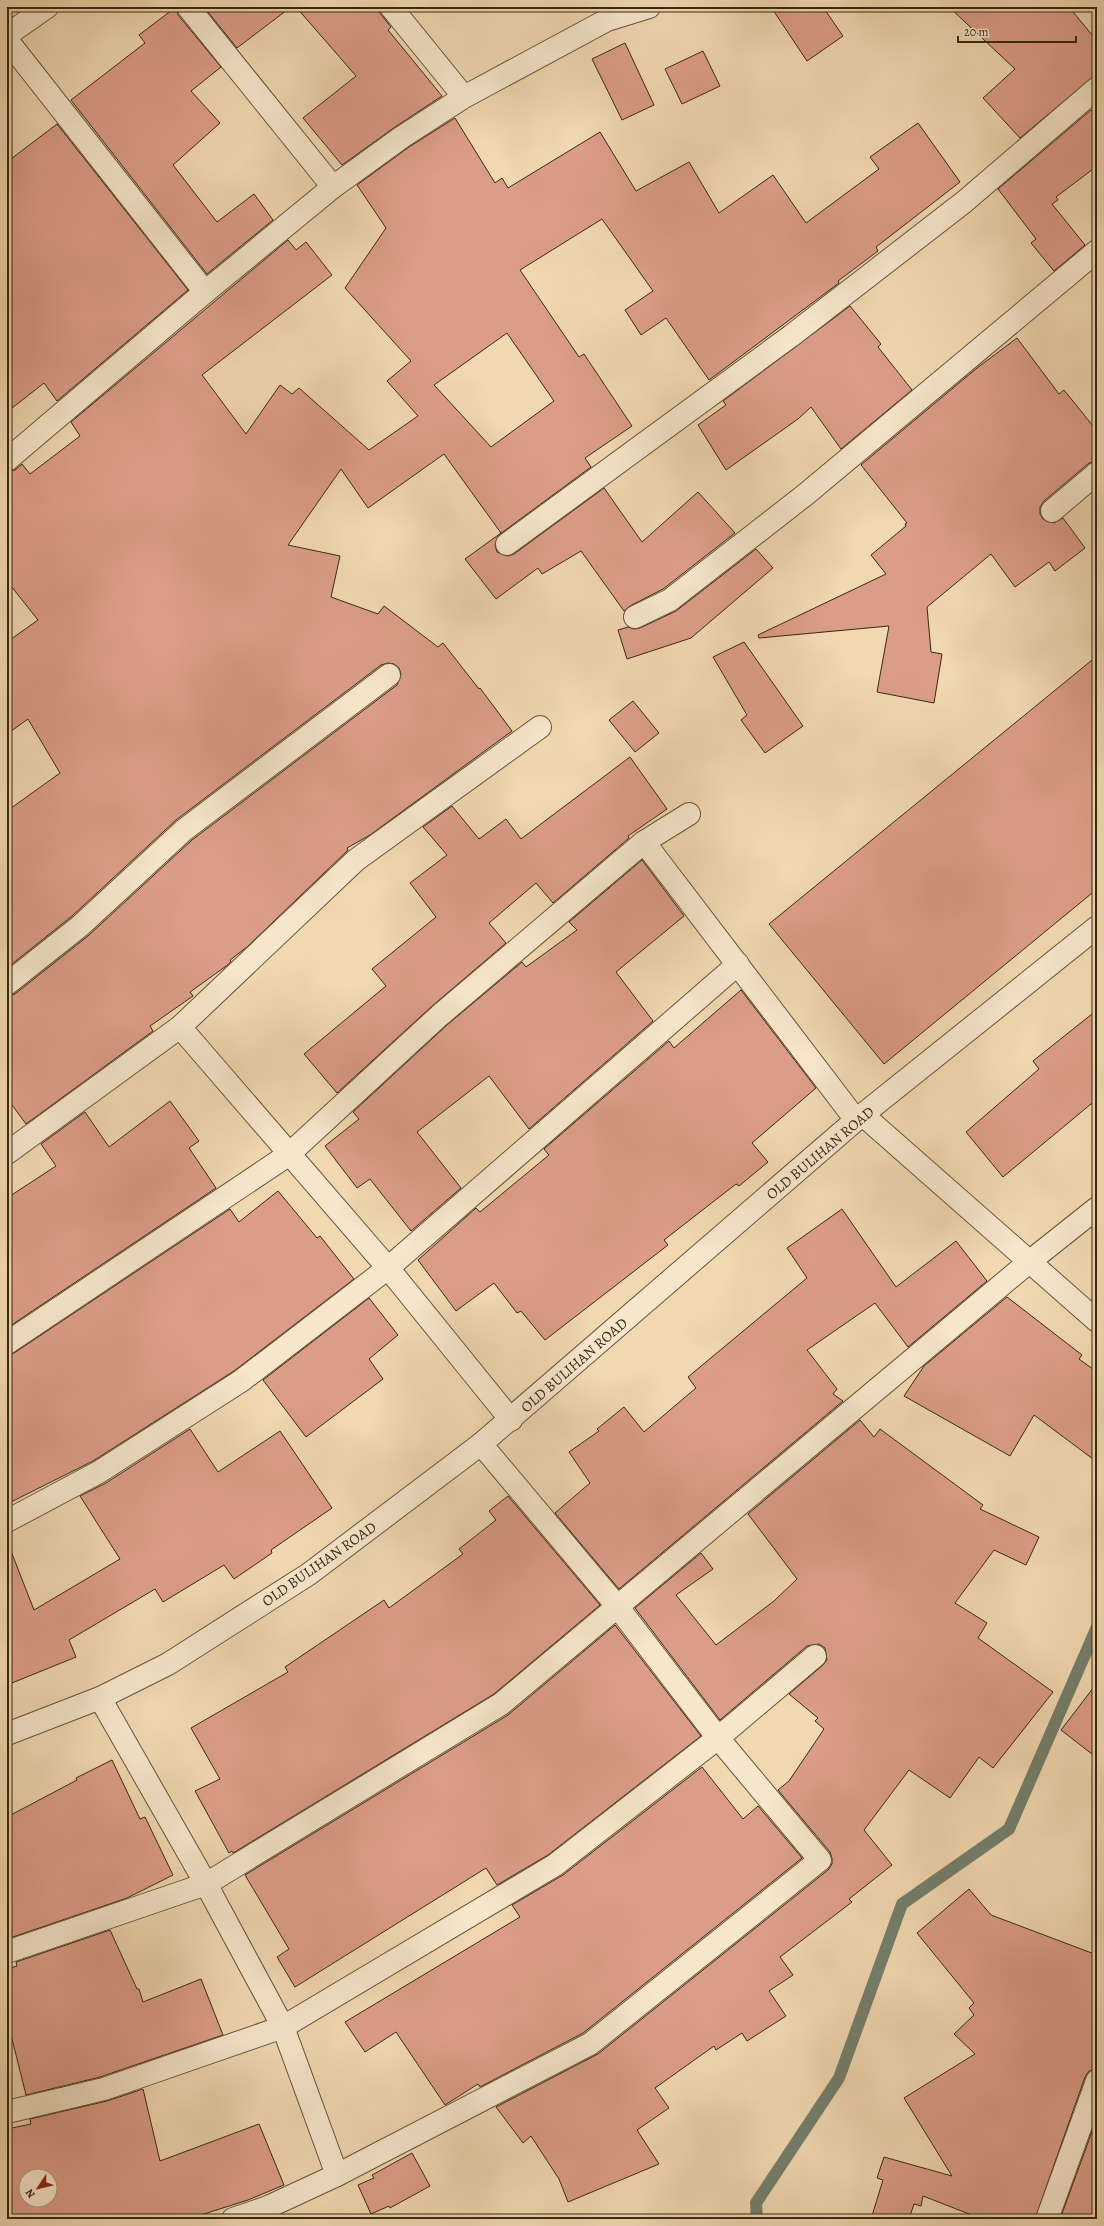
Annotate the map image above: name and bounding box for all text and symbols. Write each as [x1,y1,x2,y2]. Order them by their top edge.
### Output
scale bar [958,18,1076,44]
text: 20 m [964,24,988,40]
street label: OLD BULIHAN ROAD [762,1102,878,1204]
street label: OLD BULIHAN ROAD [516,1313,632,1417]
street label: OLD BULIHAN ROAD [258,1517,380,1611]
north arrow [18,2168,58,2208]
text: N [22,2186,39,2201]

